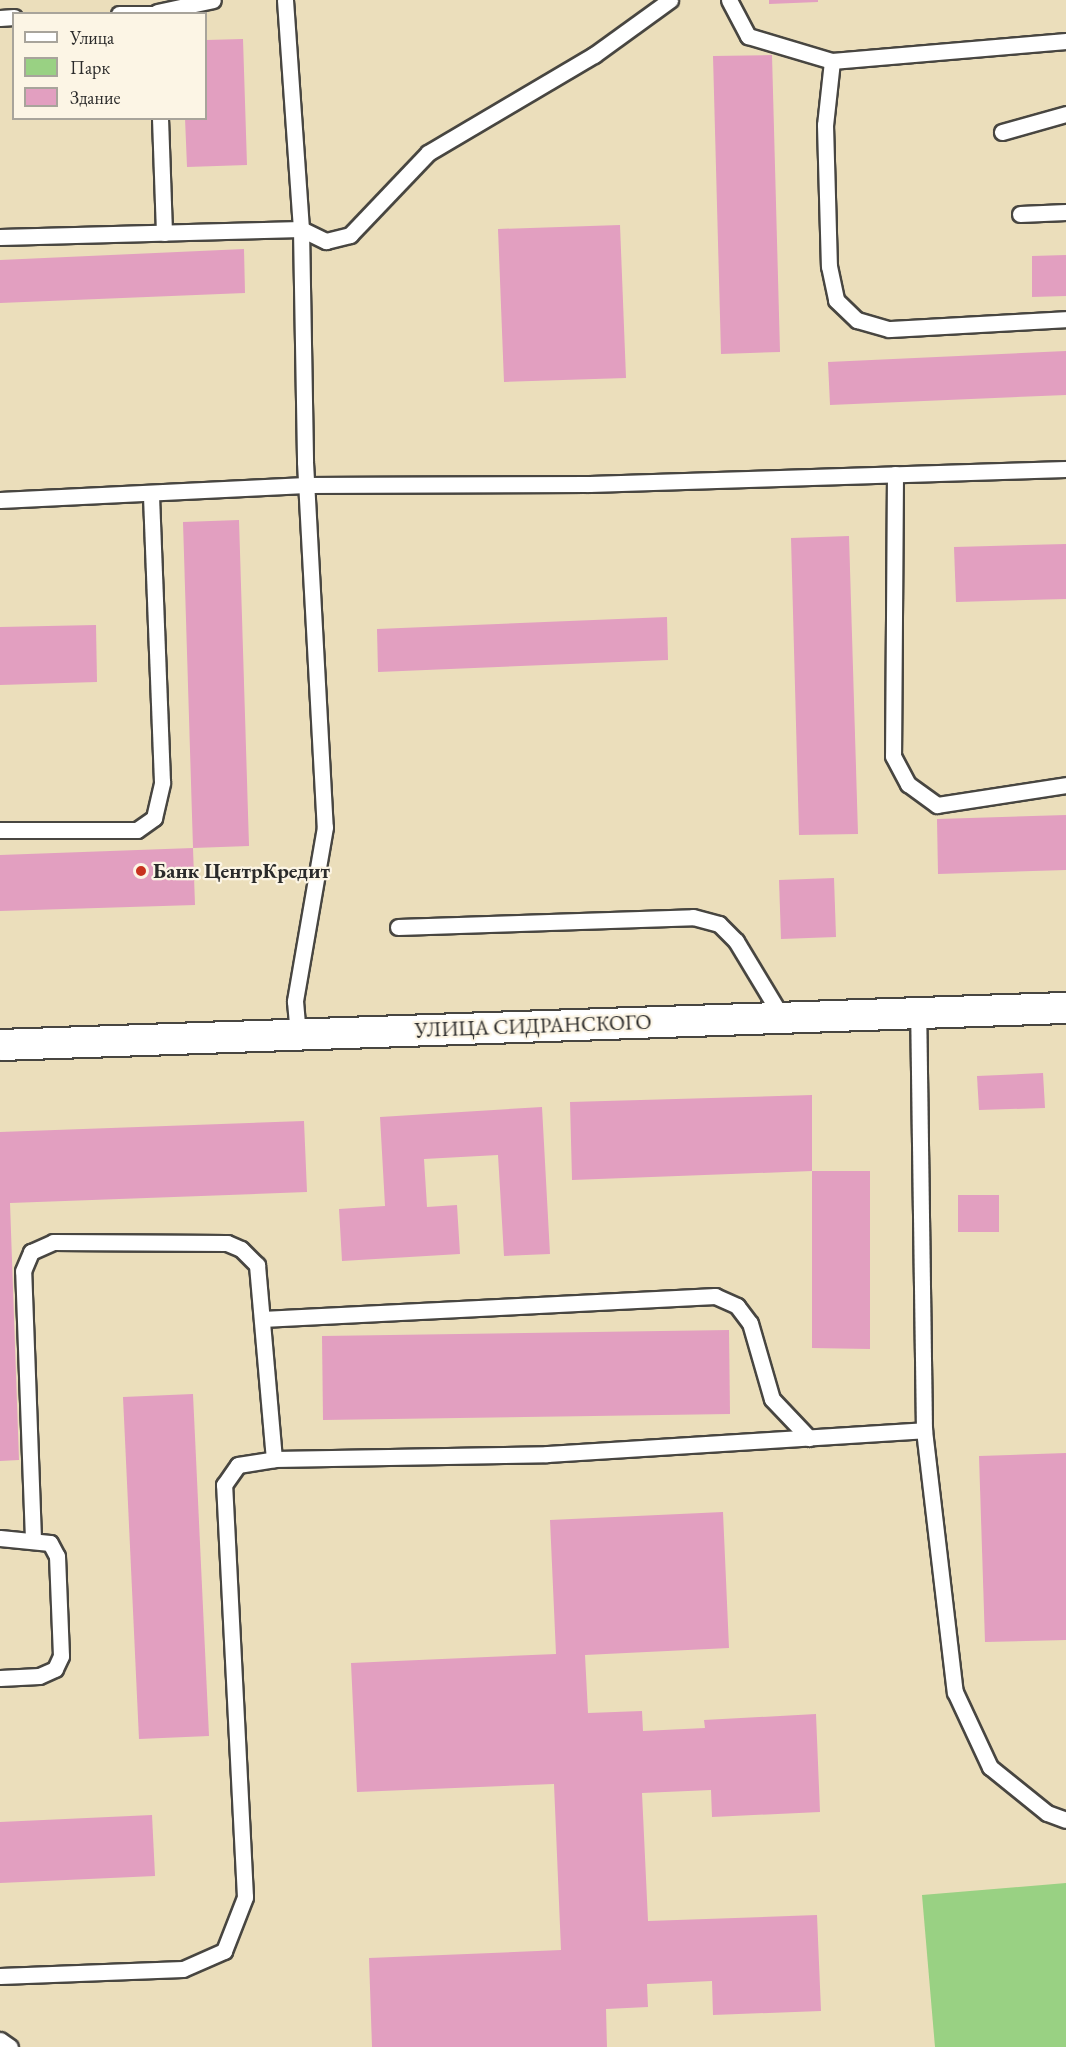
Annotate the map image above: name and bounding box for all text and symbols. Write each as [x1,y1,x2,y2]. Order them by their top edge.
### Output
legend [12,12,207,120]
text: Улица [70,26,114,49]
text: Парк [70,56,110,79]
text: Здание [70,86,120,109]
place label: Банк ЦентрКредит [153,858,330,884]
marker: Банк ЦентрКредит [134,864,148,878]
street label: УЛИЦА СИДРАНСКОГО [414,1009,652,1043]

